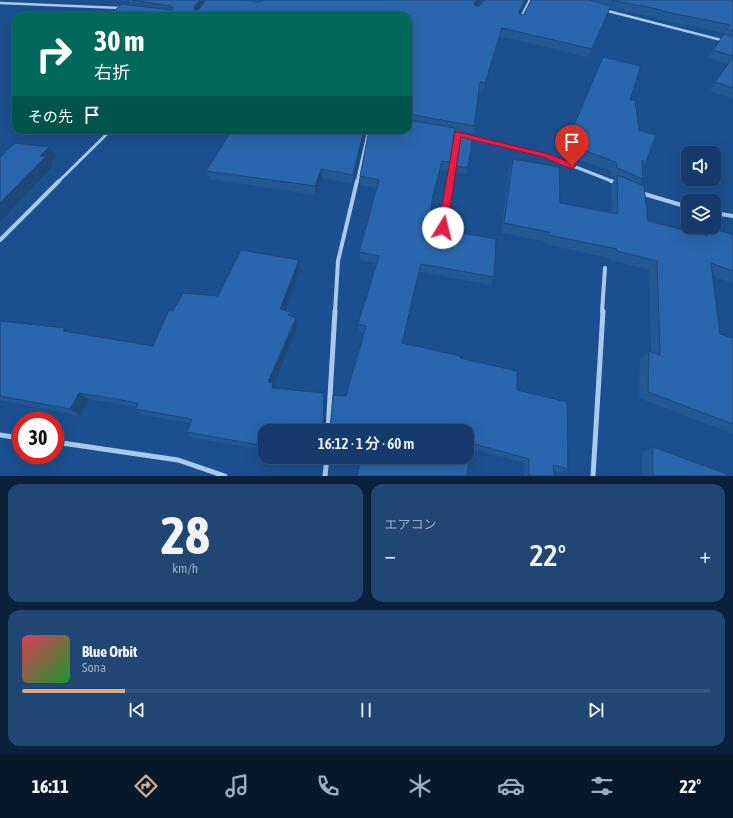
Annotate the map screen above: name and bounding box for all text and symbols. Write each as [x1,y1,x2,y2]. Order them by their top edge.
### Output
text: 30 m [94,25,144,57]
icon: right [28,28,80,80]
text: 右折 [94,62,130,83]
icon: arrive [81,104,103,126]
text: その先 [28,108,73,125]
pin [555,125,589,166]
icon: arrive [561,131,583,153]
map controls [681,146,721,234]
button: sound [681,146,721,186]
button: layers [681,194,721,234]
position arrow [422,207,464,249]
speed limit sign: 30 [12,412,64,464]
text: 16:12 · 1 分 · 60 m [318,435,414,452]
text: 28 [161,505,210,565]
text: エアコン [385,517,437,532]
text: 22° [530,538,566,572]
text: − [385,542,396,568]
text: + [700,542,711,568]
text: km/h [172,561,198,576]
text: Blue Orbit [82,643,137,660]
text: Sona [82,660,106,675]
icon: previous [126,699,148,721]
icon: pause [355,699,377,721]
icon: next [585,699,607,721]
icon: directions [132,772,160,800]
icon: music [223,772,251,800]
icon: phone [314,772,342,800]
icon: climate [406,772,434,800]
icon: car [497,772,525,800]
icon: filters [588,772,616,800]
text: 16:11 [32,776,69,797]
text: 22° [679,776,701,797]

